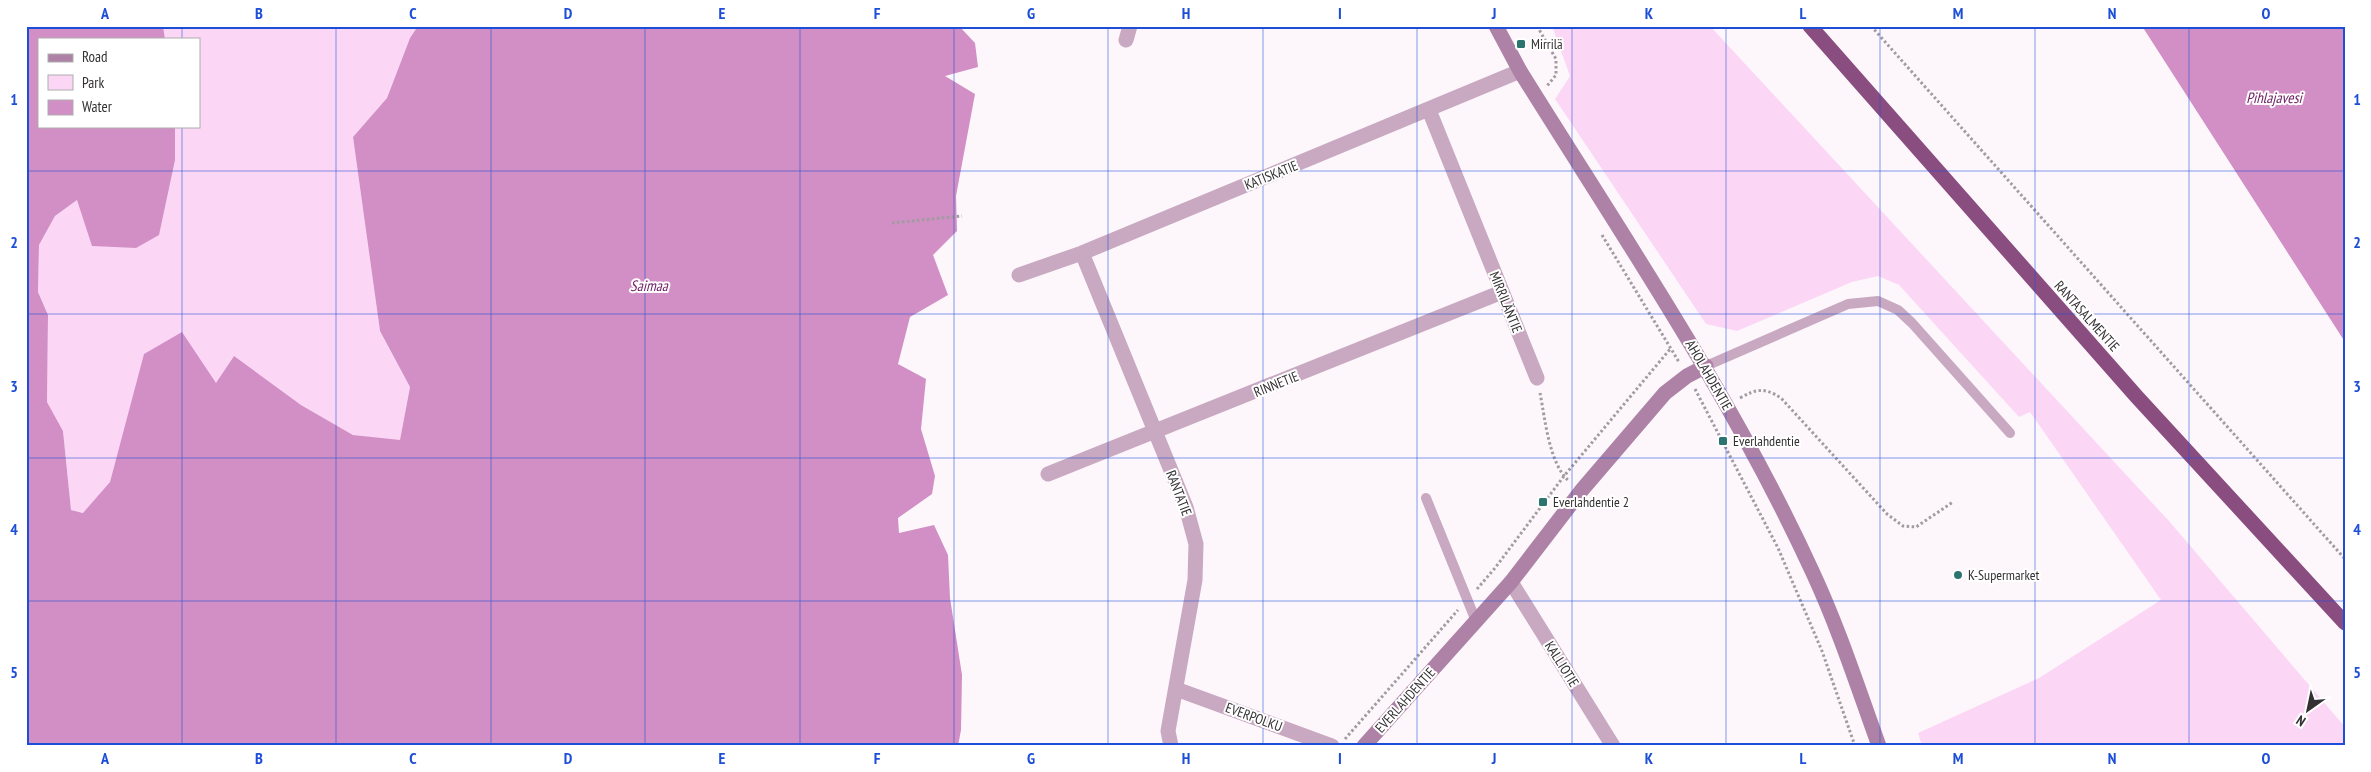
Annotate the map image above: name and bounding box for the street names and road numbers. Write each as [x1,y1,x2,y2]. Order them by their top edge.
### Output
street label: KATISKATIE [1242,156,1300,194]
street label: MIRRILÄNTIE [1486,269,1526,335]
street label: RANTASALMENTIE [2051,277,2123,355]
street label: AHOLAHDENTIE [1682,337,1736,413]
street label: RINNETIE [1251,367,1301,401]
street label: RANTATIE [1162,468,1196,518]
street label: KALLIOTIE [1541,638,1583,690]
street label: EVERLAHDENTIE [1371,664,1439,736]
street label: EVERPOLKU [1223,698,1285,736]

